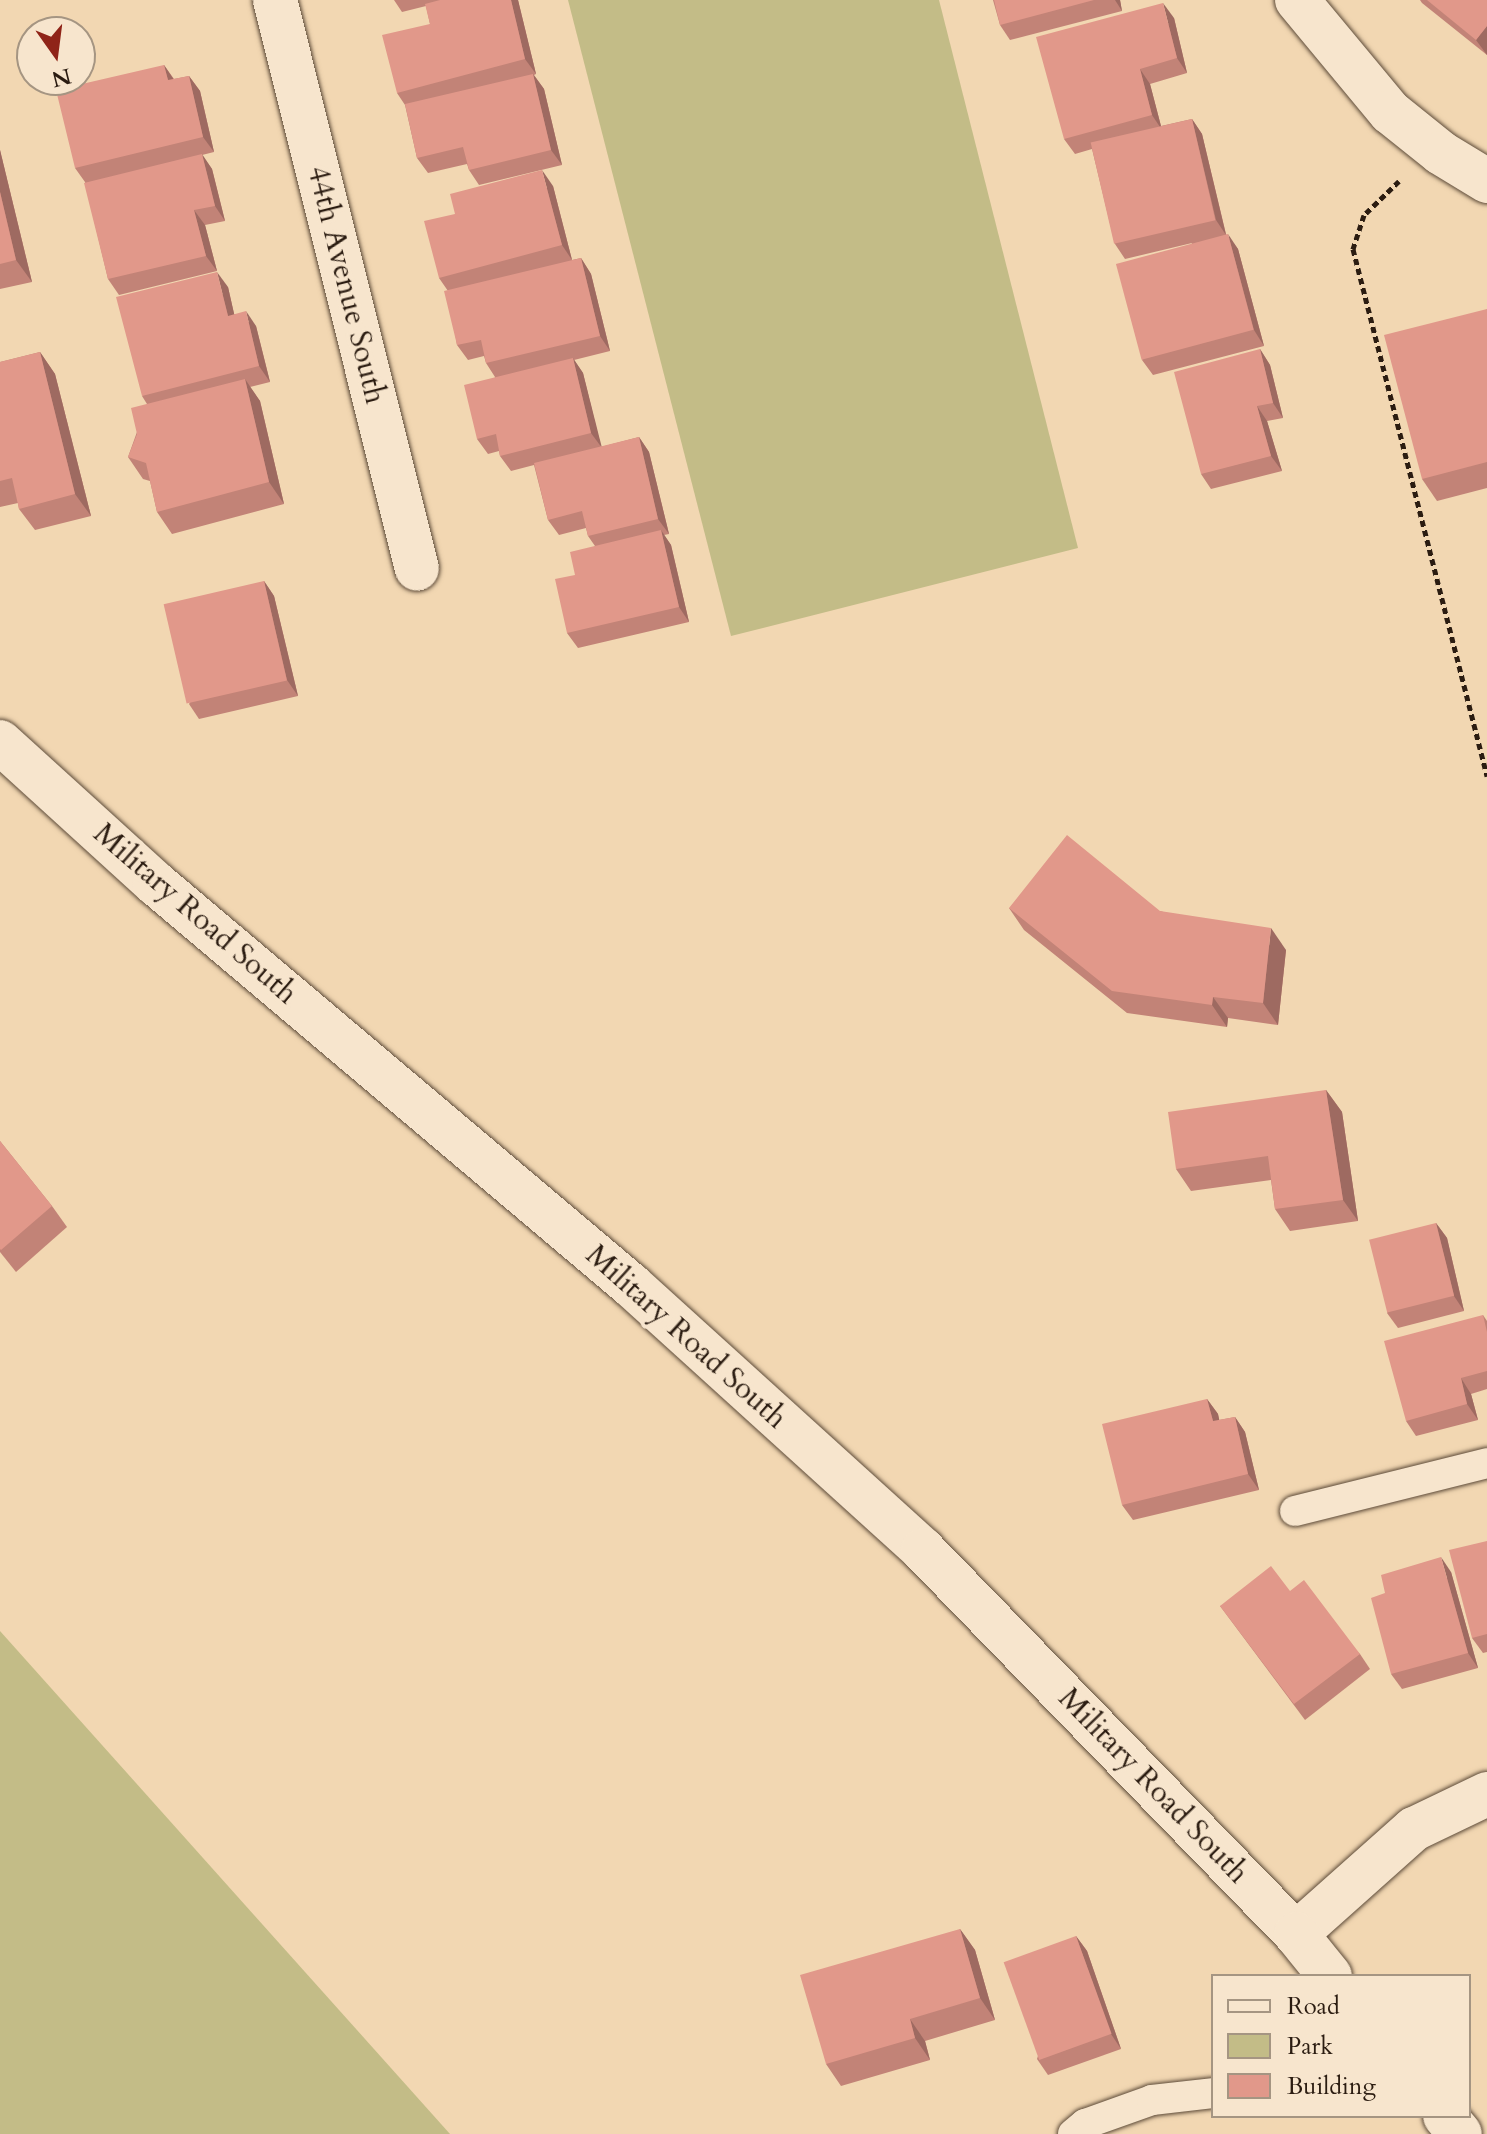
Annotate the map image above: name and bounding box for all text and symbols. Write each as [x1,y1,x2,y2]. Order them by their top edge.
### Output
north arrow [16,16,96,96]
text: N [48,60,74,94]
street label: 44th Avenue South [299,162,393,408]
street label: Military Road South [86,816,304,1012]
street label: Military Road South [578,1237,794,1437]
street label: Military Road South [1051,1681,1255,1891]
legend [1211,1974,1471,2118]
text: Road [1287,1990,1340,2023]
text: Park [1287,2030,1333,2063]
text: Building [1287,2070,1376,2103]

